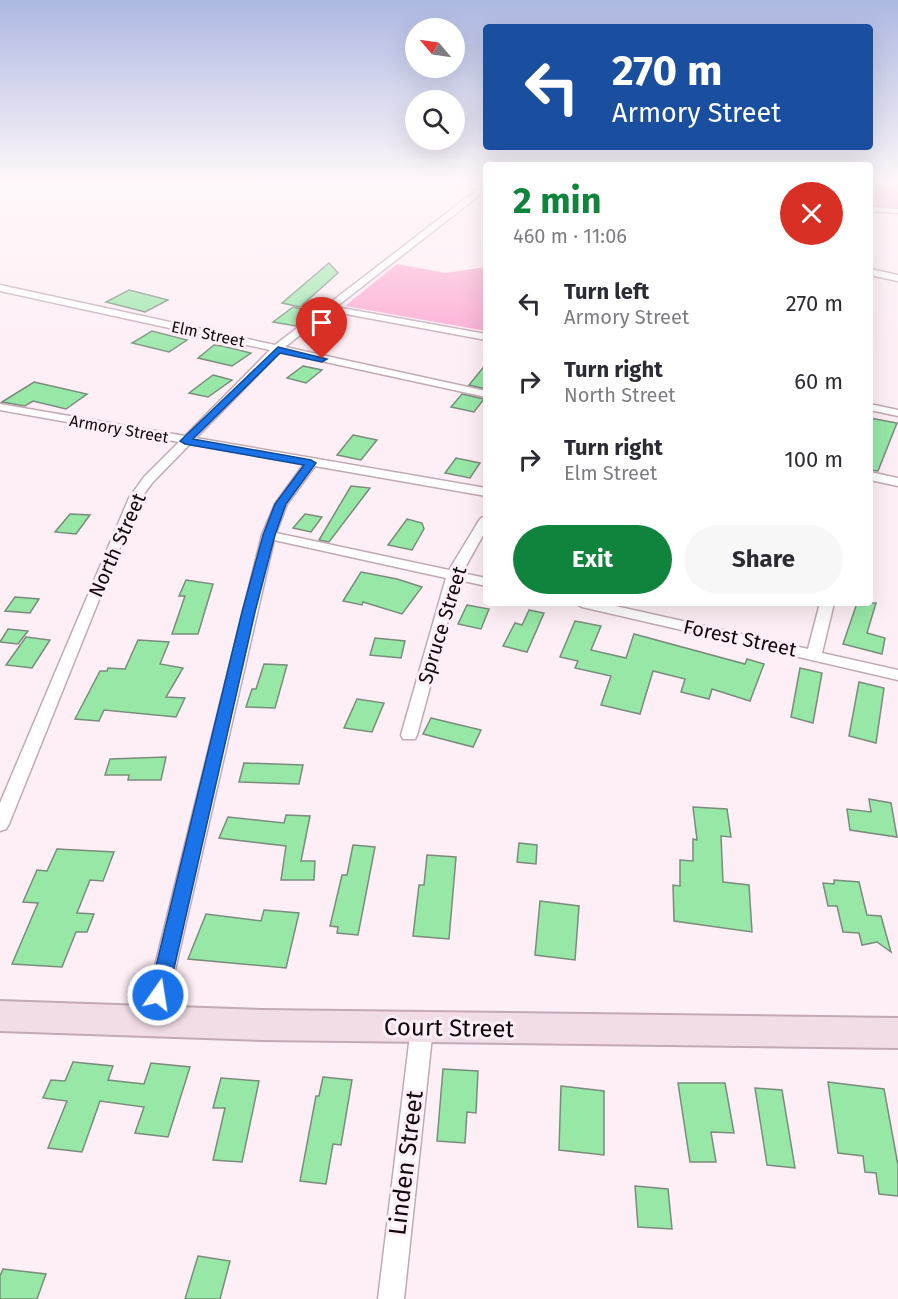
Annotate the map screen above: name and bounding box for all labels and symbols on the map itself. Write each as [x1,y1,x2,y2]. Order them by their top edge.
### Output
north arrow [405,18,465,78]
pin [296,297,347,359]
street label: Elm Street [170,317,247,351]
street label: Armory Street [68,411,170,447]
street label: North Street [83,488,151,601]
street label: Spruce Street [413,563,472,687]
street label: Forest Street [681,614,799,662]
position arrow [126,963,190,1027]
street label: Court Street [384,1013,515,1043]
street label: Linden Street [383,1089,429,1237]

